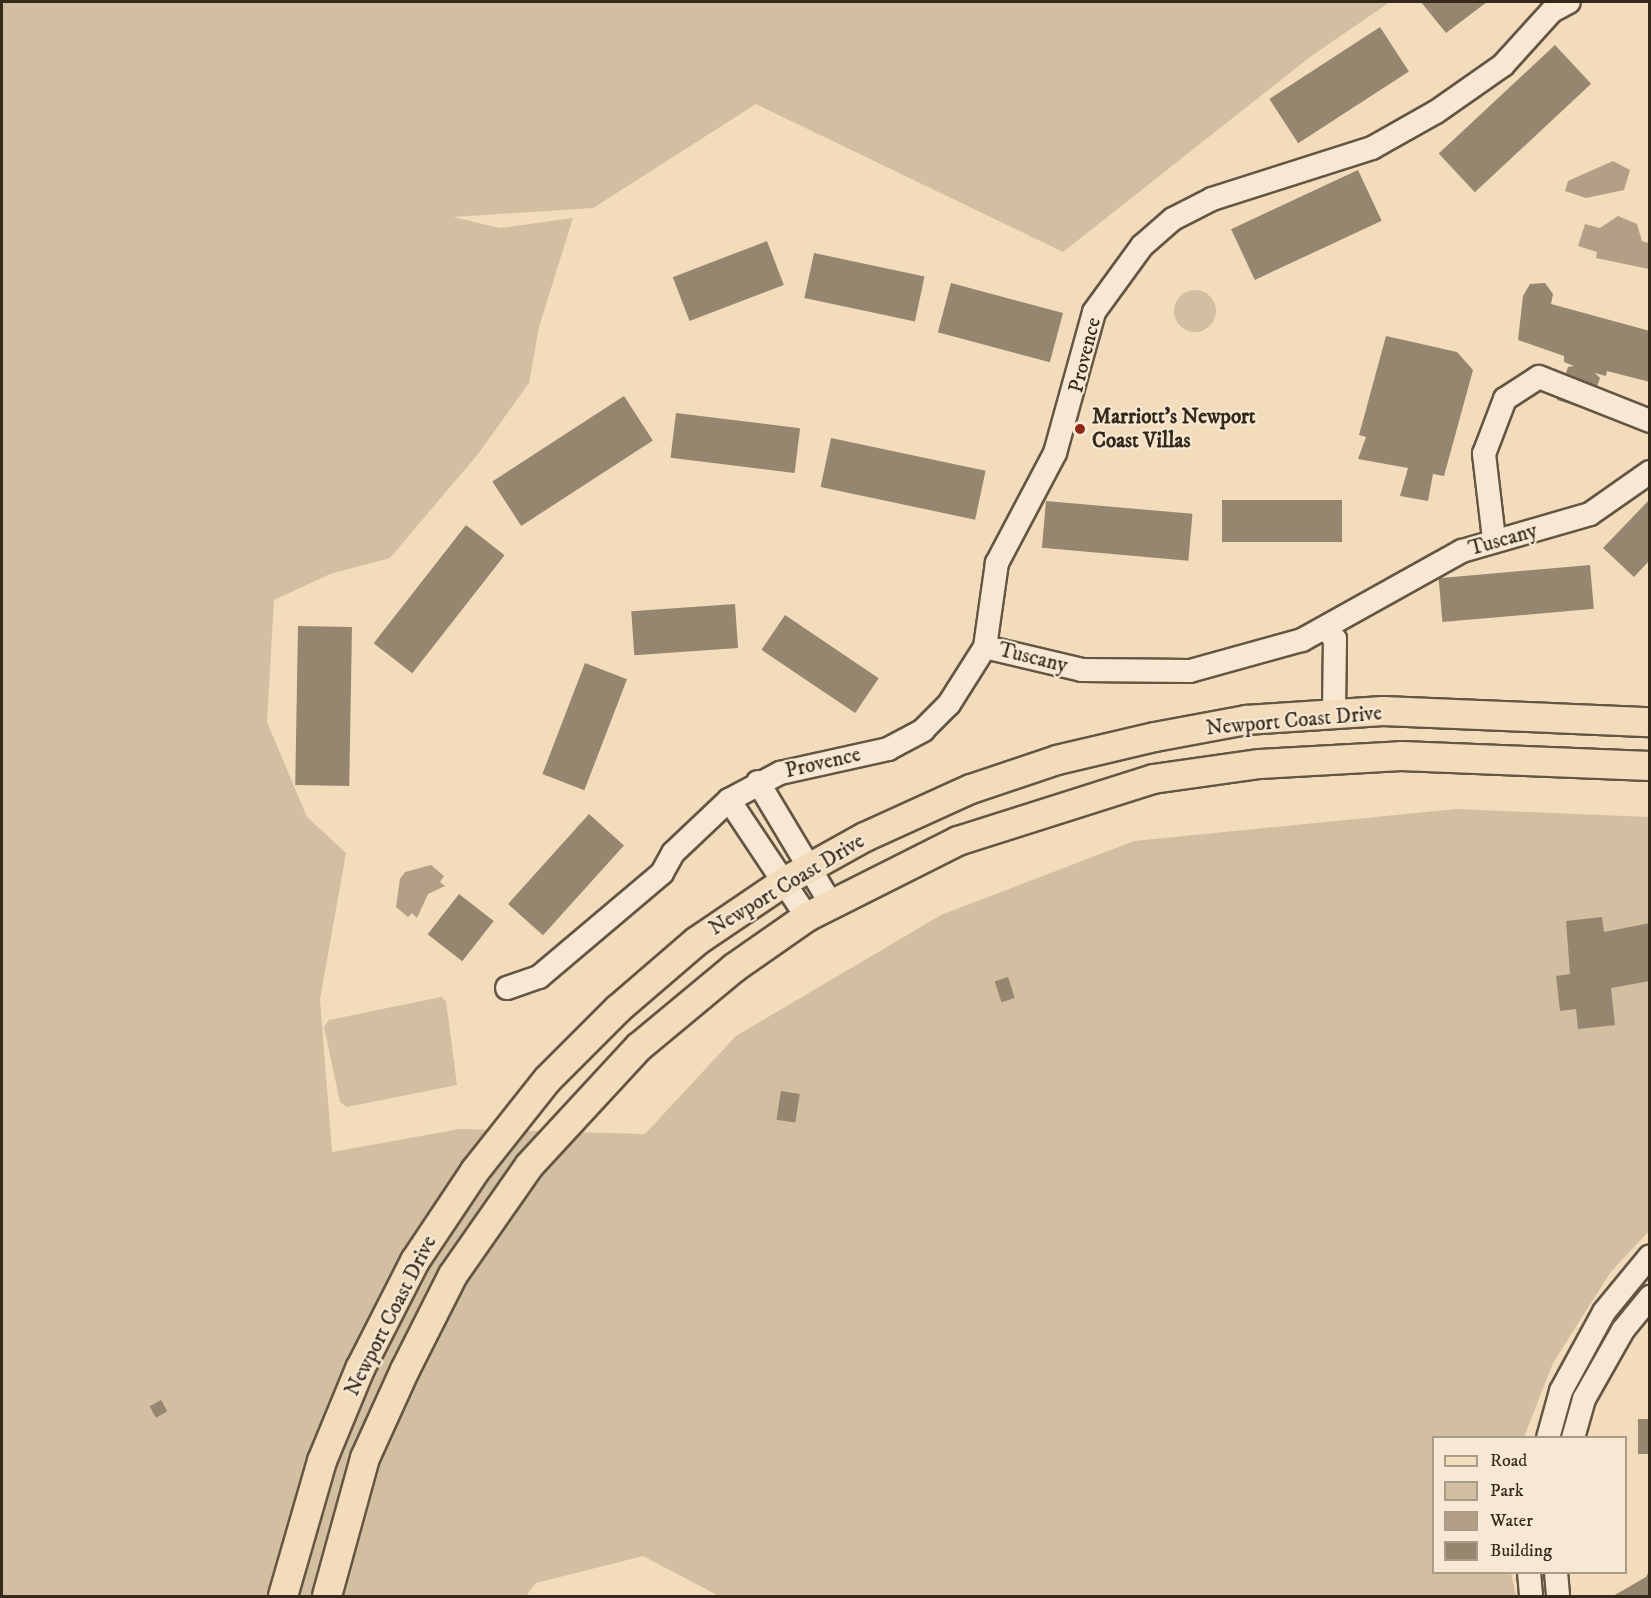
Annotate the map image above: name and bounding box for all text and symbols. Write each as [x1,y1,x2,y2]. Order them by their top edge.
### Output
street label: Provence [1063,315,1107,395]
place label: Marriott's Newport Coast Villas [1092,404,1256,454]
marker: Marriott's Newport Coast Villas [1073,422,1087,436]
street label: Tuscany [1466,518,1540,562]
street label: Tuscany [996,637,1070,679]
street label: Newport Coast Drive [1205,701,1383,741]
street label: Provence [783,742,863,784]
street label: Newport Coast Drive [705,829,869,941]
street label: Newport Coast Drive [340,1232,442,1400]
legend [1432,1436,1627,1574]
text: Road [1490,1450,1527,1472]
text: Park [1490,1480,1524,1502]
text: Water [1490,1510,1533,1532]
text: Building [1490,1540,1552,1562]

